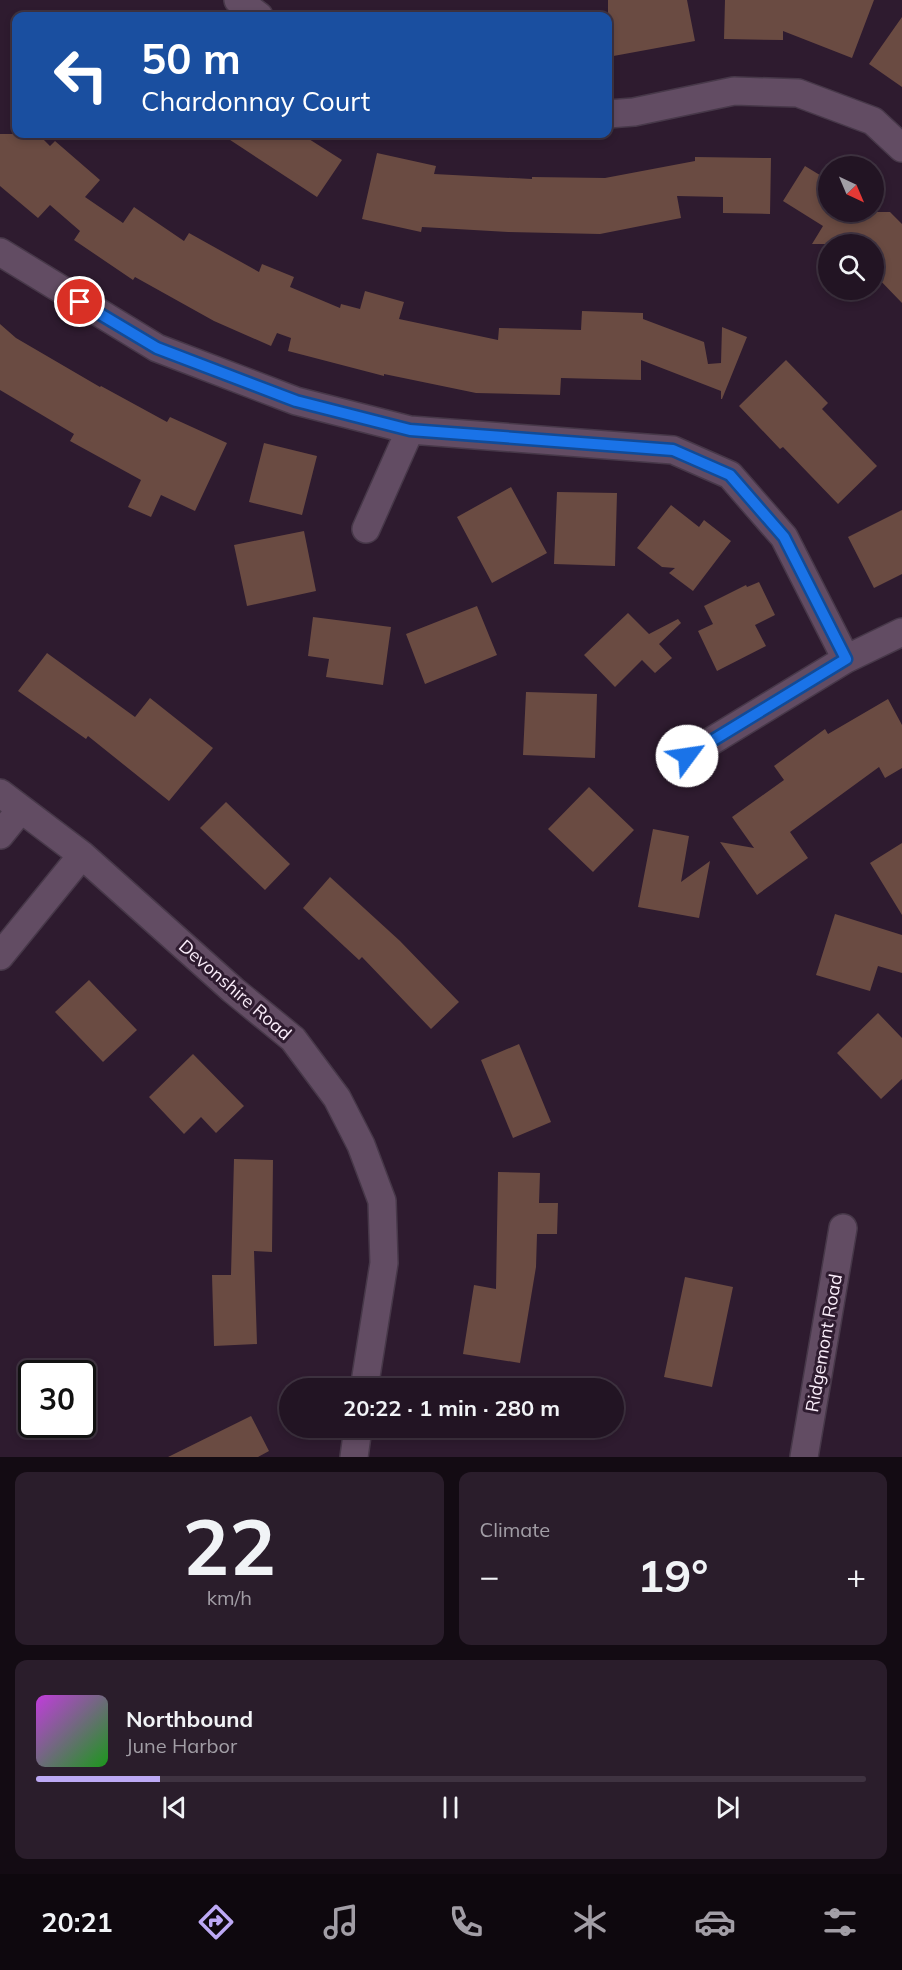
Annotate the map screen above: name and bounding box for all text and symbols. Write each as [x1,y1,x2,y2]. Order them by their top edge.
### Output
text: 50 m [141,32,241,85]
icon: left [42,36,120,114]
text: Chardonnay Court [141,84,370,118]
north arrow [818,156,884,222]
map controls [818,156,884,300]
button: search [818,234,884,300]
pin [54,276,105,327]
icon: arrive [63,285,96,318]
position arrow [655,724,719,788]
street label: Devonshire Road [174,934,297,1045]
street label: Ridgemont Road [800,1272,847,1414]
speed limit sign: 30 [18,1360,96,1438]
text: 20:22 · 1 min · 280 m [343,1394,560,1422]
text: 22 [182,1497,276,1595]
text: Climate [480,1517,550,1542]
text: 19° [637,1547,708,1603]
text: − [480,1555,499,1596]
text: + [846,1555,866,1596]
text: km/h [207,1585,252,1610]
text: Northbound [126,1705,253,1733]
text: June Harbor [126,1733,237,1758]
icon: previous [158,1791,191,1824]
icon: pause [434,1791,467,1824]
icon: next [711,1791,744,1824]
icon: directions [195,1901,237,1943]
icon: music [320,1901,362,1943]
icon: phone [445,1901,487,1943]
icon: climate [569,1901,611,1943]
icon: car [694,1901,736,1943]
icon: filters [819,1901,861,1943]
text: 20:21 [41,1905,113,1939]

